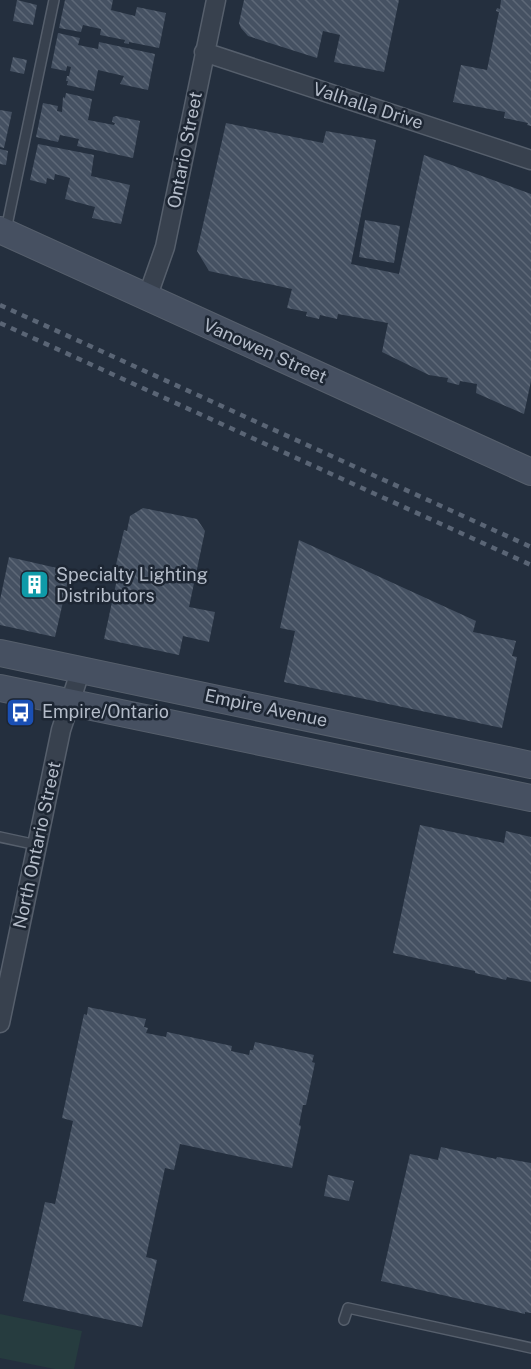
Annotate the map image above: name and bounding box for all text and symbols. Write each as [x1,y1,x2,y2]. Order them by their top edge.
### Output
street label: Valhalla Drive [310,78,426,133]
street label: Ontario Street [163,90,206,210]
street label: Vanowen Street [200,314,330,387]
place label: Specialty Lighting Distributors [56,564,208,606]
building icon: Specialty Lighting Distributors [19,569,51,601]
street label: Empire Avenue [203,684,329,731]
bus stop icon: Empire/Ontario [5,696,37,728]
place label: Empire/Ontario [42,701,169,722]
street label: North Ontario Street [8,759,65,931]

